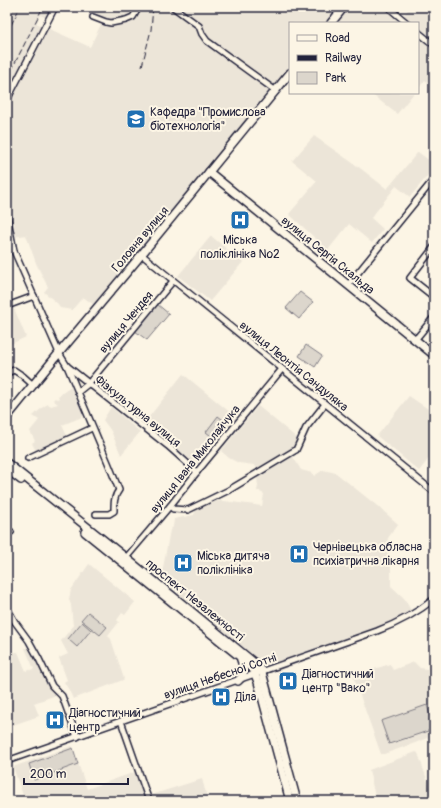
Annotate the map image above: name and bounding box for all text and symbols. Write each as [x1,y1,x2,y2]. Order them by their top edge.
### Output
legend [289,22,419,94]
text: Road [325,31,350,46]
text: Railway [325,51,361,66]
text: Park [325,71,346,86]
place label: Кафедра "Промислова біотехнологія" [150,105,266,134]
school or university icon: Кафедра "Промислова біотехнологія" [125,108,147,130]
street label: Головна вулиця [109,203,172,275]
hospital icon: Міська поліклініка №2 [229,209,251,231]
street label: вулиця Сергія Скальда [278,213,378,298]
place label: Міська поліклініка №2 [200,233,280,262]
street label: вулиця Чендея [96,288,157,356]
street label: вулиця Леонтія Сандуляка [236,318,351,415]
street label: Фізкультурна вулиця [92,372,184,451]
street label: вулиця Івана Миколайчука [147,402,244,516]
place label: Чернівецька обласна психіатрична лікарня [313,540,422,569]
hospital icon: Чернівецька обласна психіатрична лікарня [288,543,310,565]
place label: Міська дитяча поліклініка [197,549,270,578]
hospital icon: Міська дитяча поліклініка [172,552,194,574]
street label: проспект Незалежності [142,556,247,645]
street label: вулиця Небесної Сотні [162,650,278,703]
place label: Діагностичний центр "Вако" [301,667,374,696]
hospital icon: Діагностичний центр "Вако" [277,670,299,692]
hospital icon: Діла [210,686,232,708]
place label: Діла [234,690,257,705]
place label: Діагностичний центр [68,706,141,735]
hospital icon: Діагностичний центр [44,709,66,731]
scale bar [24,760,128,786]
text: 200 m [30,767,67,782]

